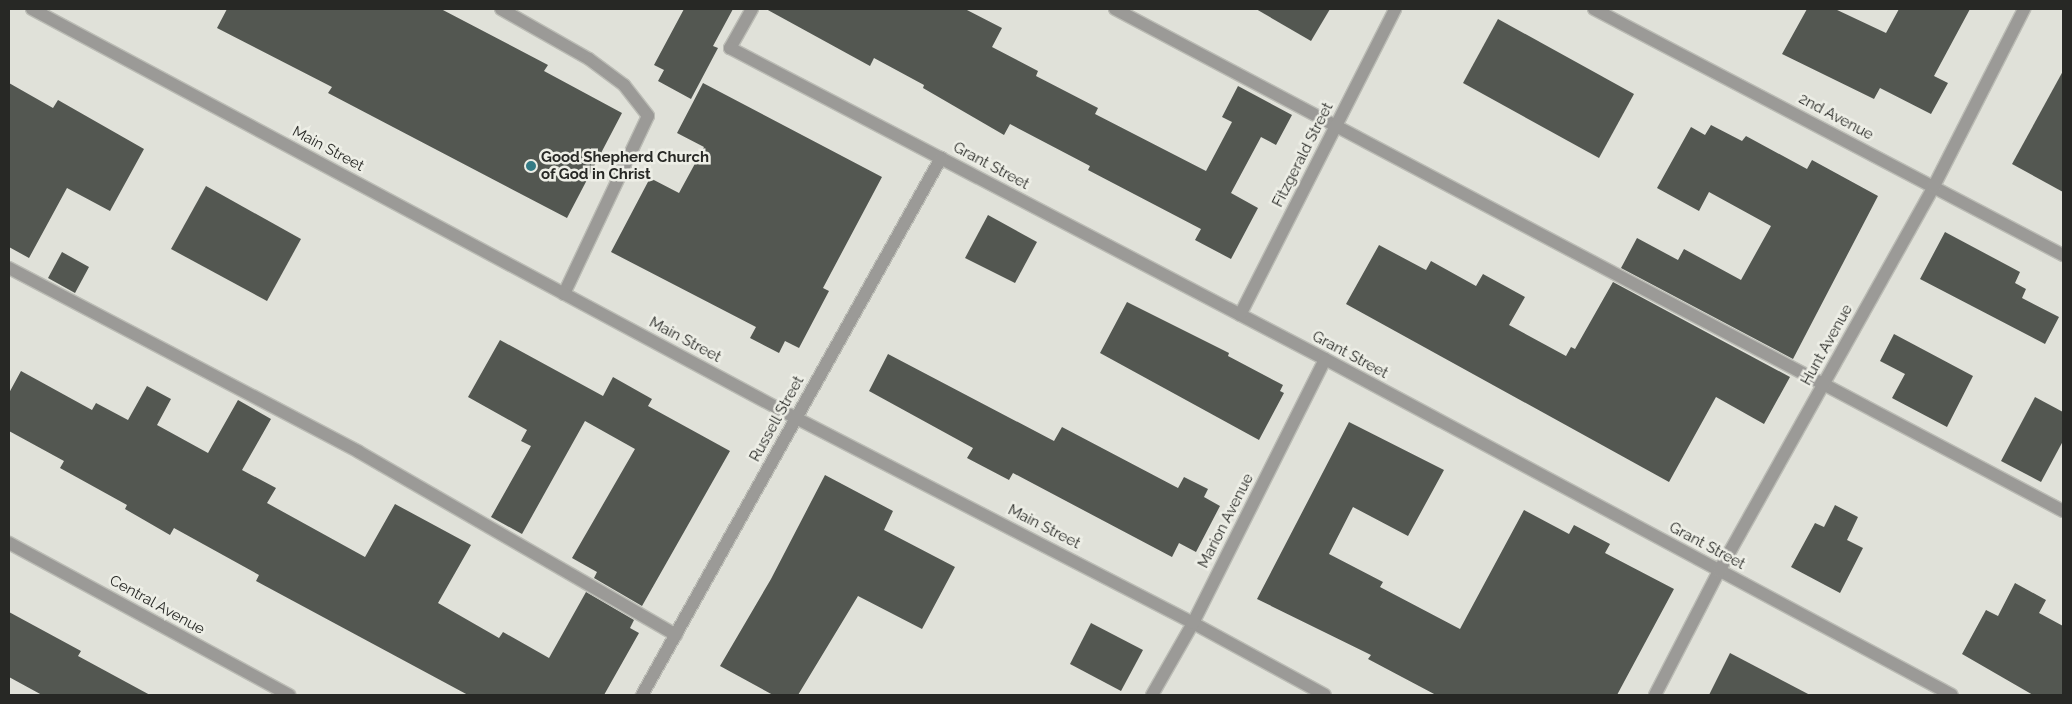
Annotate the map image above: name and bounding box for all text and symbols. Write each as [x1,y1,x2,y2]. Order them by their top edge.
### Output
street label: 2nd Avenue [1795,90,1877,144]
street label: Fitzgerald Street [1269,100,1337,210]
street label: Main Street [289,123,367,175]
street label: Grant Street [950,139,1032,193]
place label: Good Shepherd Church of God in Christ [541,148,709,183]
marker: Good Shepherd Church of God in Christ [525,160,537,172]
street label: Hunt Avenue [1797,301,1857,389]
street label: Main Street [646,314,724,366]
street label: Grant Street [1309,328,1391,382]
street label: Russell Street [746,373,808,465]
street label: Marion Avenue [1194,471,1258,571]
street label: Main Street [1005,501,1083,553]
street label: Grant Street [1666,519,1748,573]
street label: Central Avenue [106,571,208,639]

